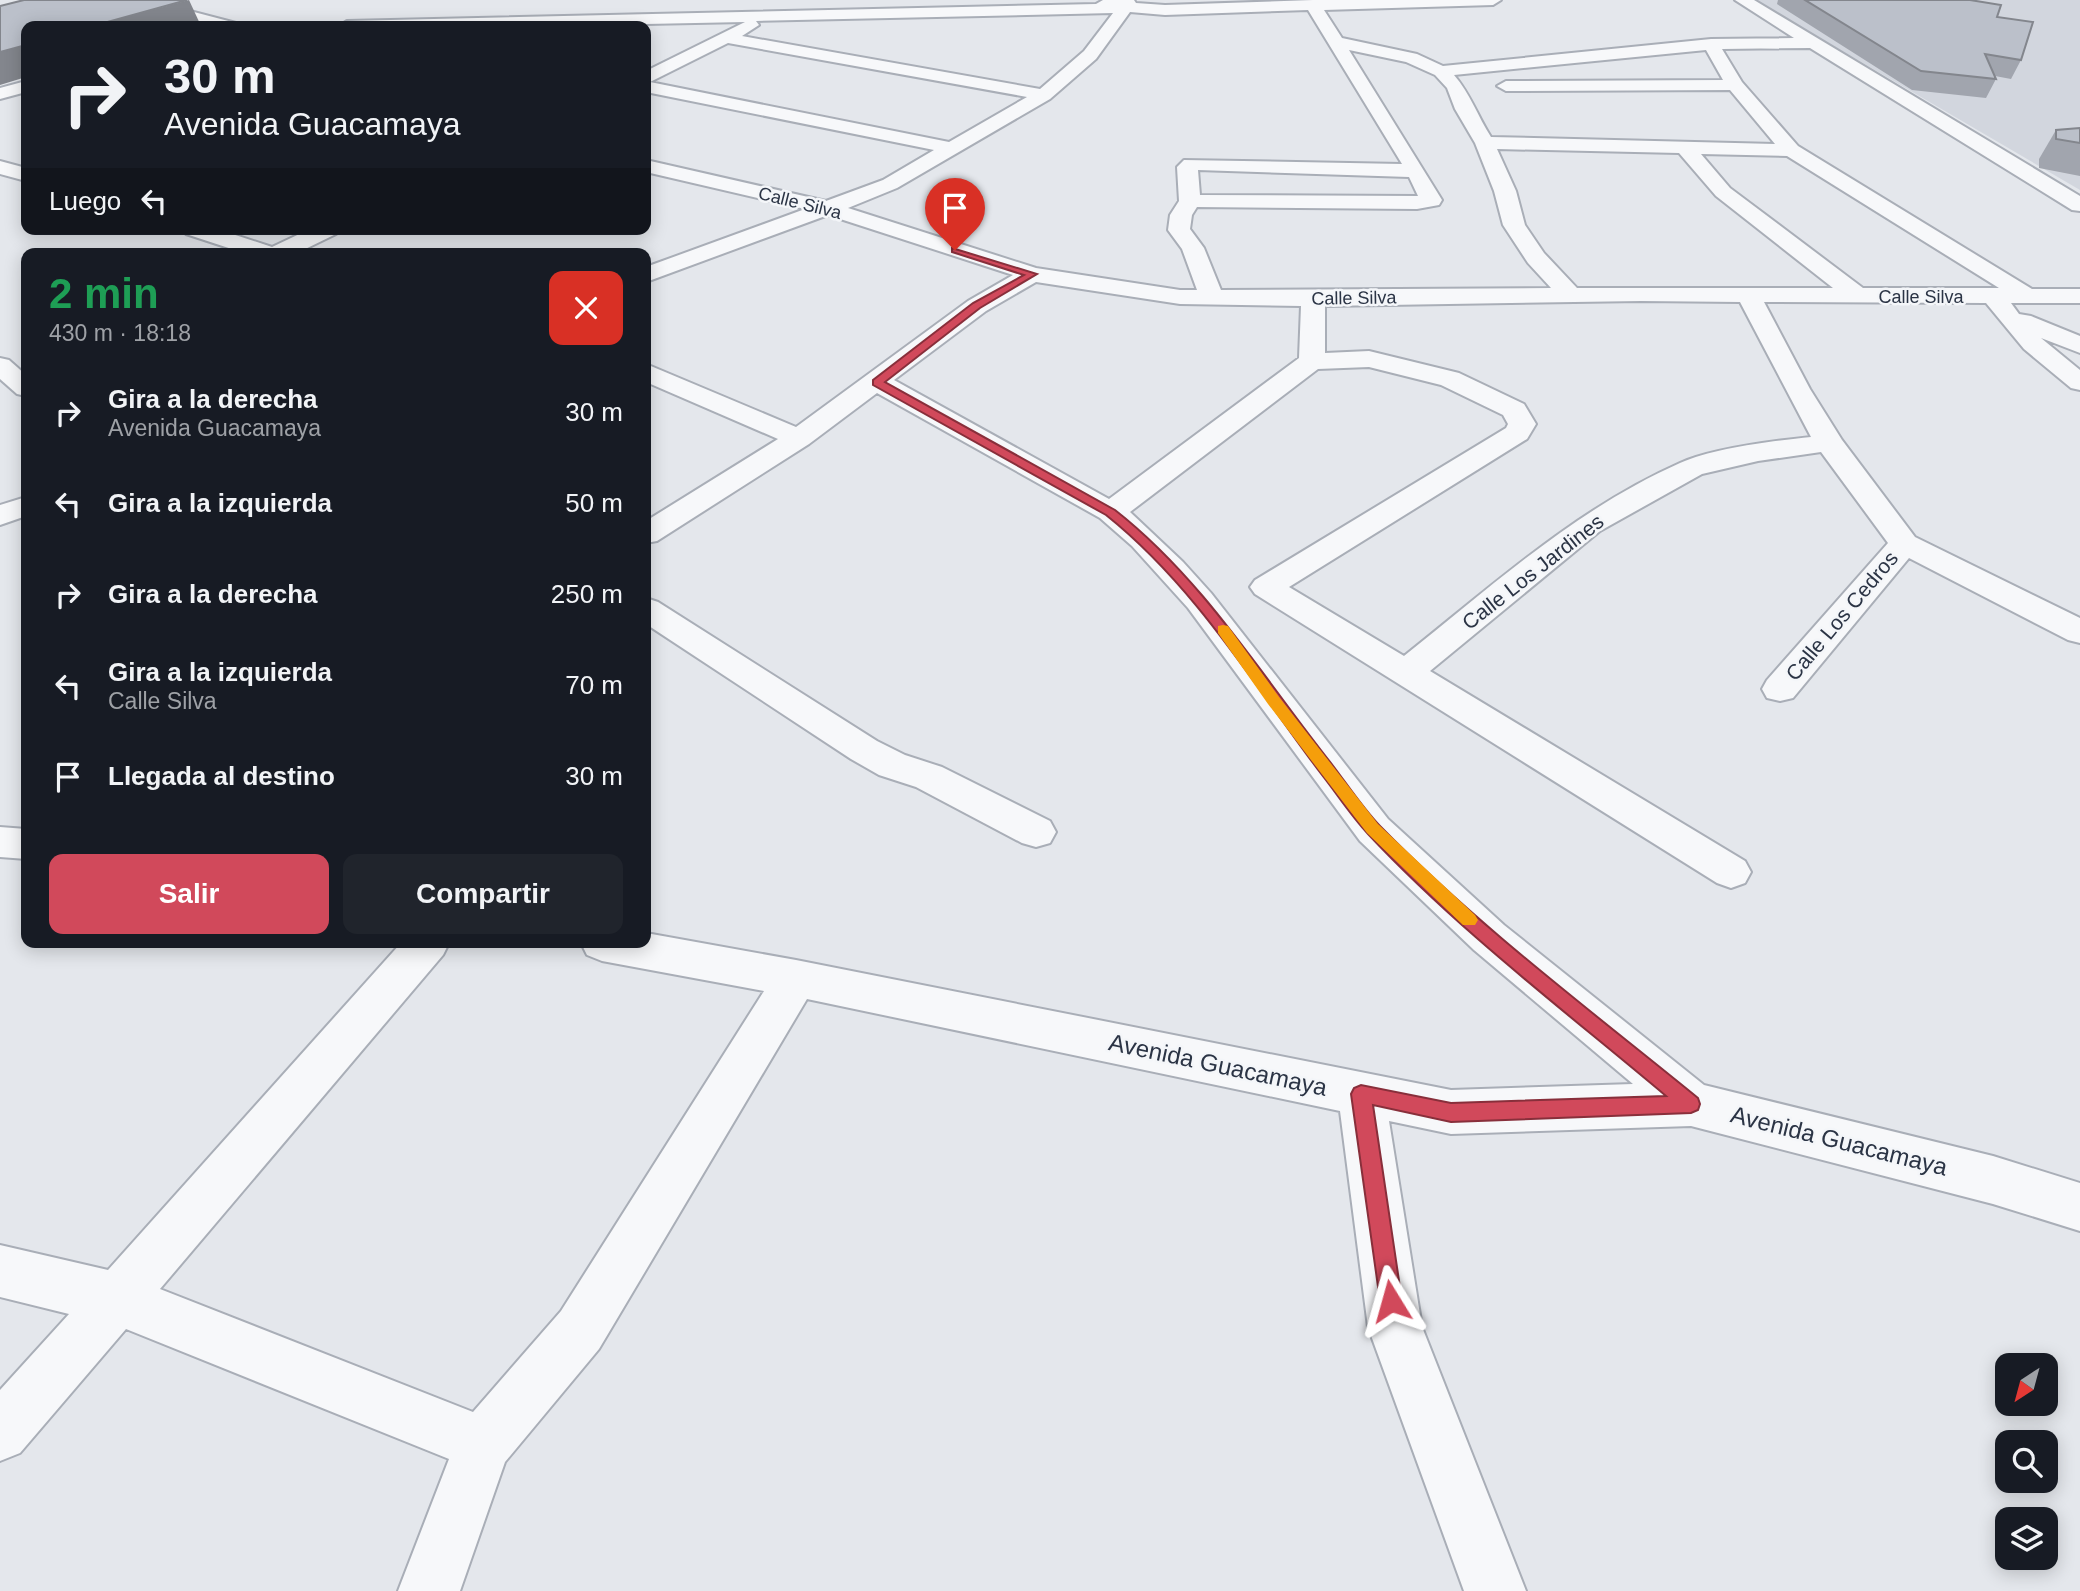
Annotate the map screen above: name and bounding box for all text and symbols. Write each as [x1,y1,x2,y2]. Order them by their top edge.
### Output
icon: right [49,49,140,140]
text: 30 m [164,49,276,103]
text: Avenida Guacamaya [164,106,460,142]
pin [925,178,985,250]
icon: left [135,182,173,220]
street label: Calle Silva [756,183,845,223]
text: Luego [49,186,121,216]
icon: arrive [936,189,974,227]
text: 2 min [49,270,159,317]
button: close [549,271,623,345]
street label: Calle Silva [1311,287,1398,309]
street label: Calle Silva [1878,287,1965,307]
text: 430 m · 18:18 [49,320,191,346]
text: Gira a la derecha [108,384,318,414]
icon: right [49,394,87,432]
text: 30 m [565,397,623,427]
text: Avenida Guacamaya [108,415,321,441]
icon: left [49,485,87,523]
text: Gira a la izquierda [108,488,332,518]
text: 50 m [565,488,623,518]
street label: Calle Los Jardines [1458,509,1608,634]
street label: Calle Los Cedros [1781,547,1902,685]
icon: right [49,576,87,614]
text: Gira a la derecha [108,579,318,609]
text: 250 m [551,579,623,609]
text: Gira a la izquierda [108,657,332,687]
icon: left [49,667,87,705]
text: 70 m [565,670,623,700]
text: Calle Silva [108,688,217,714]
icon: arrive [49,758,87,796]
text: Llegada al destino [108,761,335,791]
text: 30 m [565,761,623,791]
button: Salir [49,854,329,934]
button: Compartir [343,854,623,934]
street label: Avenida Guacamaya [1107,1028,1330,1101]
street label: Avenida Guacamaya [1728,1101,1951,1181]
position arrow [1354,1264,1428,1338]
north arrow [1995,1353,2058,1416]
map controls [1995,1353,2058,1570]
button: search [1995,1430,2058,1493]
button: layers [1995,1507,2058,1570]

